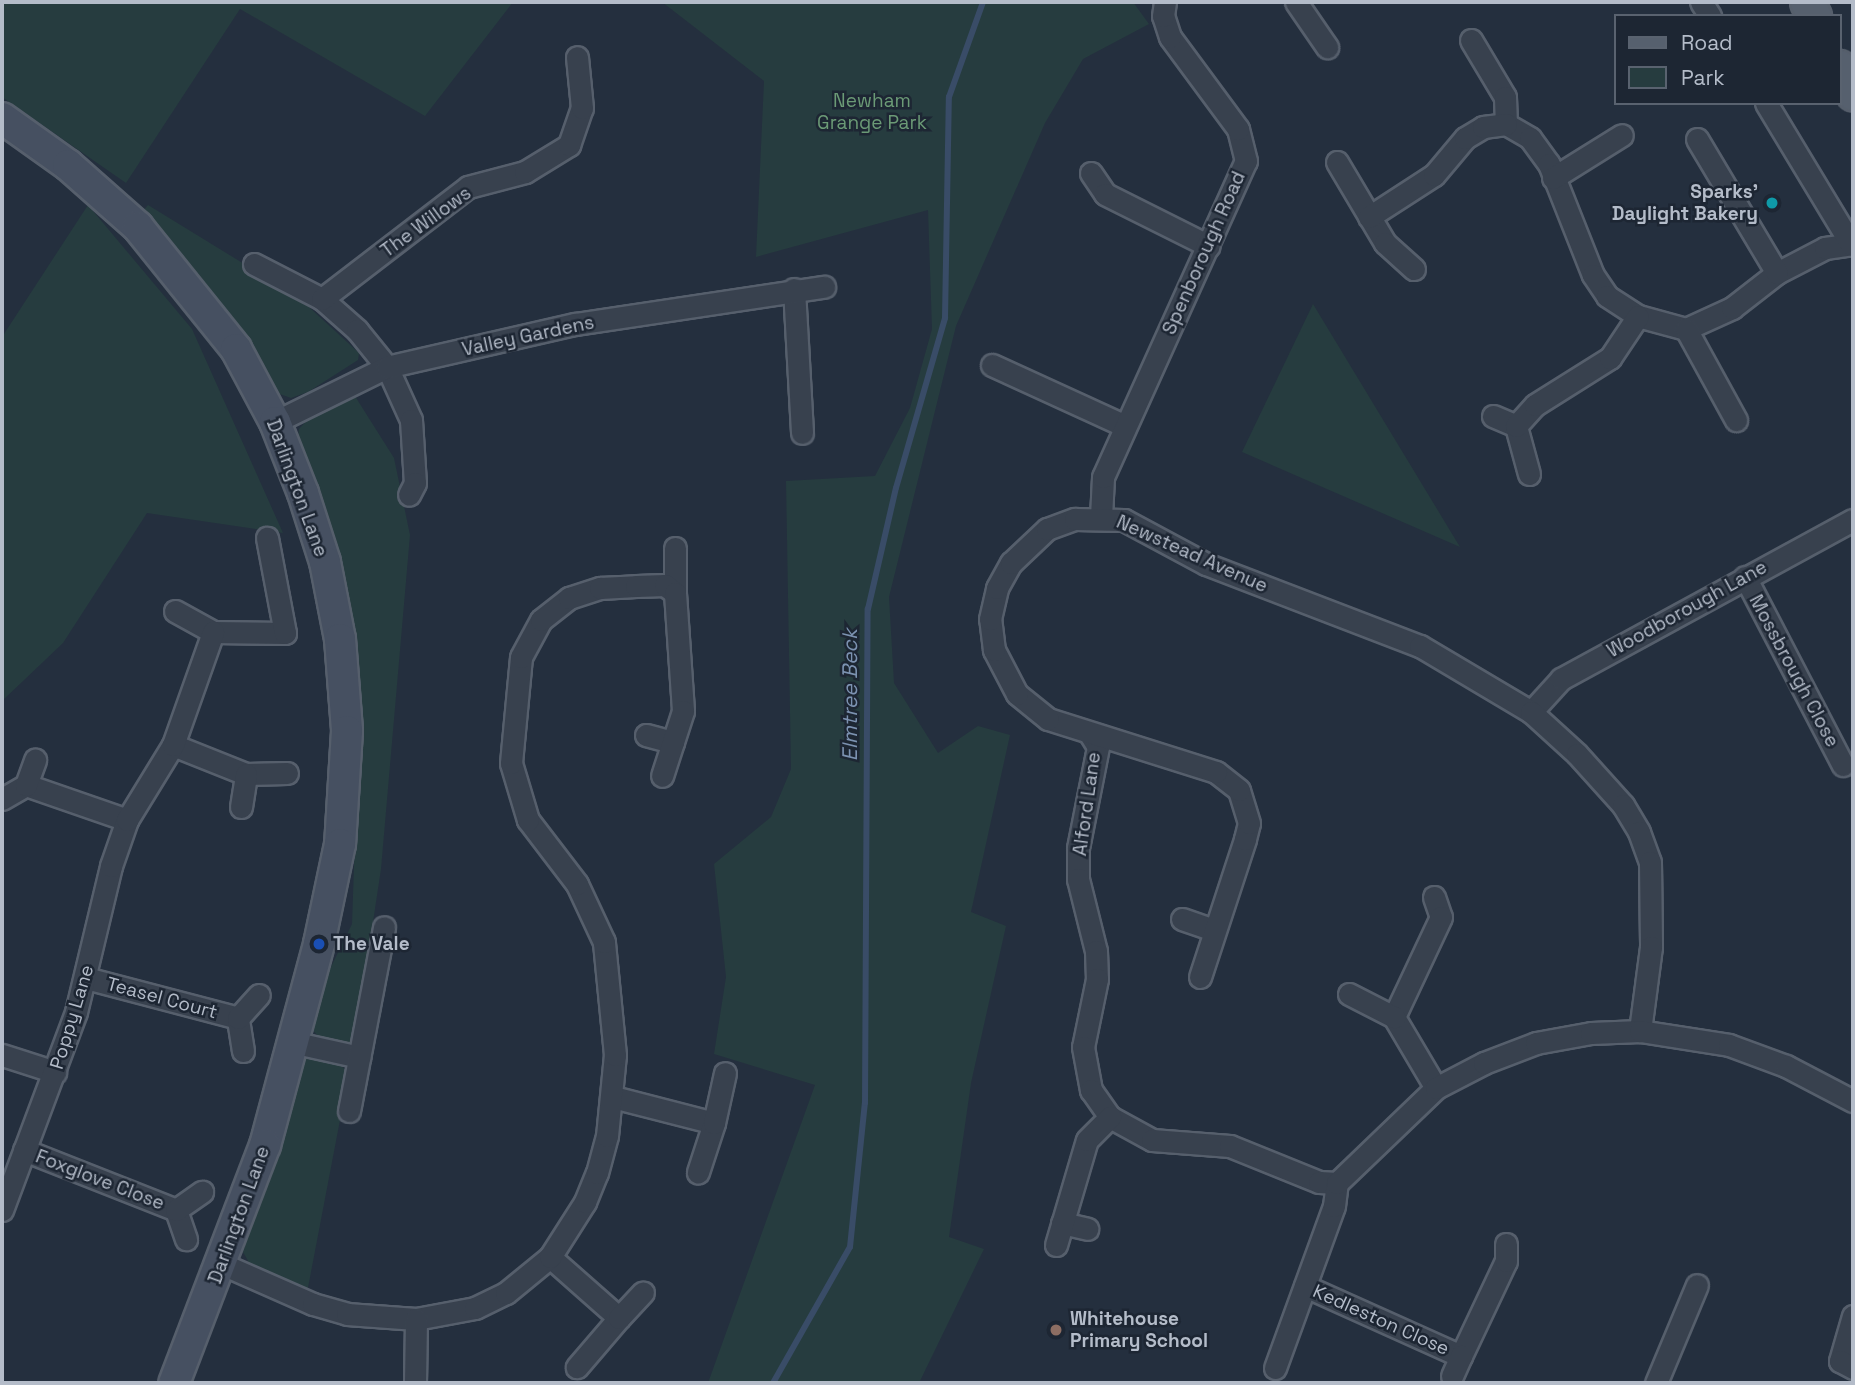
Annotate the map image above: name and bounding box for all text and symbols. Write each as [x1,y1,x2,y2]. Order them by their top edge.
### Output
legend [1614,14,1841,105]
text: Road [1681,29,1733,56]
text: Park [1681,64,1725,91]
park label: Newham Grange Park [817,90,927,134]
street label: Spenborough Road [1158,168,1250,338]
place label: Sparks' Daylight Bakery [1612,181,1758,225]
street label: The Willows [376,182,476,262]
marker: Sparks' Daylight Bakery [1764,195,1780,211]
street label: Valley Gardens [460,311,596,361]
street label: Darlington Lane [262,416,332,560]
street label: Newstead Avenue [1113,510,1271,598]
street label: Woodborough Lane [1603,556,1771,662]
street label: Mossbrough Close [1744,591,1844,751]
water label: Elmtree Beck [837,629,863,761]
street label: Alford Lane [1068,751,1106,857]
place label: The Vale [333,933,410,955]
marker: The Vale [311,936,327,952]
street label: Poppy Lane [45,962,99,1072]
street label: Teasel Court [104,972,220,1024]
street label: Darlington Lane [204,1143,274,1287]
street label: Foxglove Close [32,1145,168,1215]
street label: Kedleston Close [1309,1280,1453,1360]
place label: Whitehouse Primary School [1070,1308,1208,1352]
marker: Whitehouse Primary School [1048,1322,1064,1338]

